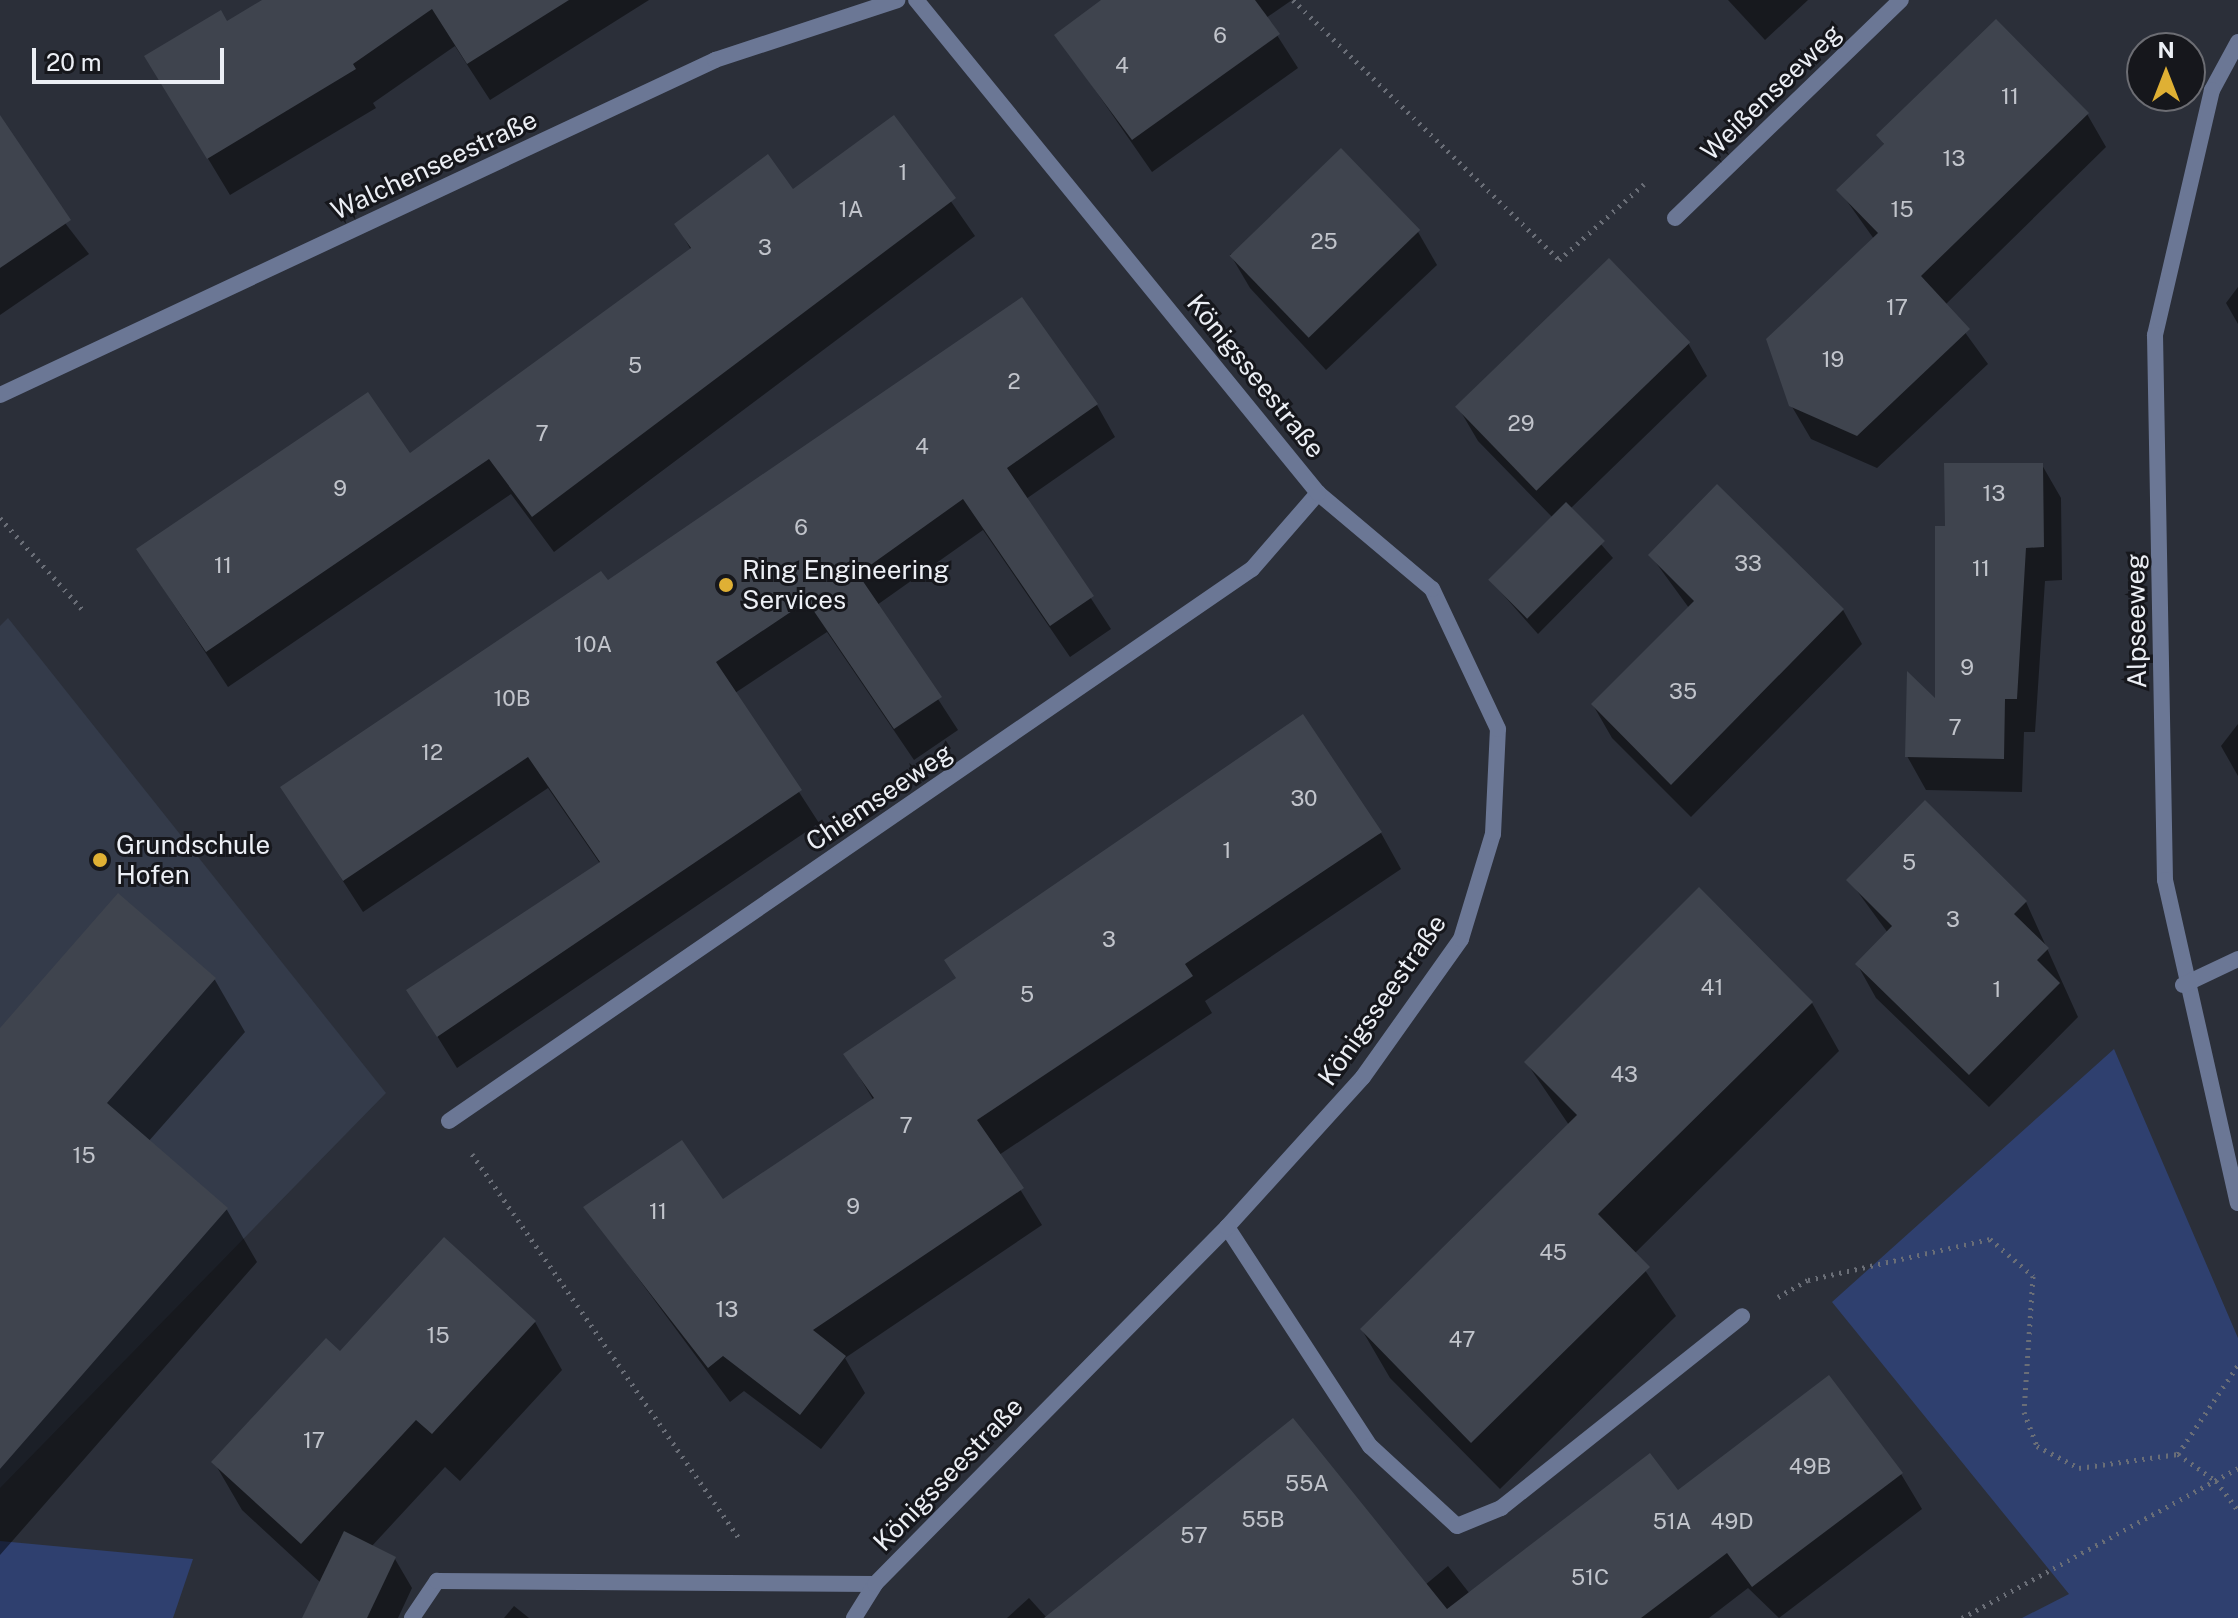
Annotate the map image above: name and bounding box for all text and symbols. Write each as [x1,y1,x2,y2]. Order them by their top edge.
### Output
street label: Weißenseeweg [1694,17,1848,167]
house number: 6 [1213,23,1227,49]
scale bar [36,32,228,82]
north arrow [2126,32,2206,112]
text: N [2157,37,2175,63]
text: 20 m [46,48,102,76]
house number: 4 [1115,53,1129,79]
house number: 11 [2001,84,2019,110]
street label: Walchenseestraße [326,104,542,226]
house number: 13 [1943,146,1965,172]
house number: 1 [899,160,907,186]
house number: 1A [839,197,863,223]
house number: 15 [1890,197,1914,223]
house number: 25 [1310,229,1338,255]
house number: 3 [758,235,772,261]
street label: Königsseestraße [1180,288,1332,464]
house number: 17 [1886,295,1908,321]
house number: 19 [1822,347,1844,373]
house number: 5 [628,353,642,379]
house number: 2 [1007,369,1021,395]
house number: 29 [1508,411,1534,437]
house number: 7 [535,421,549,447]
house number: 4 [915,434,929,460]
house number: 9 [333,476,347,502]
house number: 13 [1983,481,2005,507]
house number: 6 [794,515,808,541]
house number: 33 [1734,551,1762,577]
house number: 11 [214,553,232,579]
street label: Alpseeweg [2119,553,2153,689]
place label: Ring Engineering Services [742,554,950,616]
house number: 11 [1972,556,1990,582]
marker: Ring Engineering Services [717,576,735,594]
house number: 10A [574,632,612,658]
house number: 9 [1960,655,1974,681]
house number: 35 [1669,679,1697,705]
house number: 10B [493,686,531,712]
house number: 7 [1948,715,1962,741]
street label: Chiemseeweg [800,737,958,857]
house number: 12 [421,740,443,766]
house number: 30 [1290,786,1318,812]
place label: Grundschule Hofen [116,829,270,890]
house number: 1 [1223,838,1231,864]
house number: 5 [1902,850,1916,876]
marker: Grundschule Hofen [91,851,109,869]
house number: 3 [1946,907,1960,933]
street label: Königsseestraße [1311,909,1453,1091]
house number: 3 [1102,927,1116,953]
house number: 41 [1701,975,1723,1001]
house number: 1 [1993,977,2001,1003]
house number: 5 [1020,982,1034,1008]
house number: 43 [1610,1062,1638,1088]
house number: 7 [899,1113,913,1139]
house number: 15 [72,1143,96,1169]
house number: 9 [846,1194,860,1220]
house number: 11 [649,1199,667,1225]
house number: 45 [1539,1240,1567,1266]
house number: 13 [716,1297,738,1323]
house number: 15 [426,1323,450,1349]
house number: 47 [1448,1327,1476,1353]
street label: Königsseestraße [867,1391,1029,1557]
house number: 17 [303,1428,325,1454]
house number: 49B [1789,1454,1831,1480]
house number: 55A [1285,1471,1329,1497]
house number: 55B [1242,1507,1284,1533]
house number: 51A [1653,1509,1691,1535]
house number: 49D [1711,1509,1753,1535]
house number: 57 [1180,1523,1208,1549]
house number: 51C [1571,1565,1609,1591]

